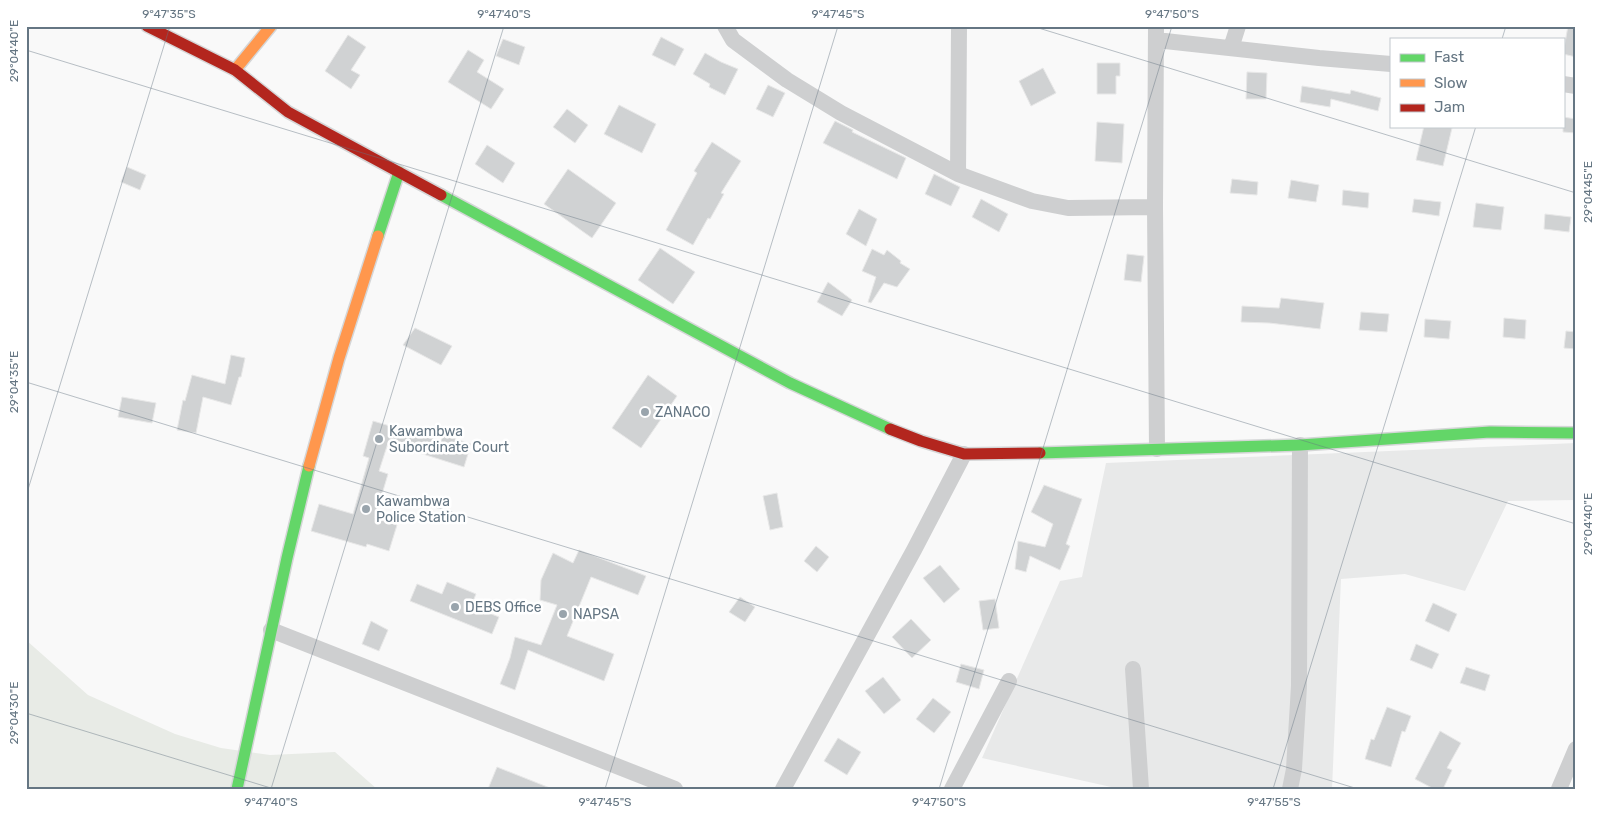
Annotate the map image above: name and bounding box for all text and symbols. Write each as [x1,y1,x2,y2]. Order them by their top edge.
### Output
text: 9°47'35"S [142,7,196,21]
text: 9°47'40"S [477,7,531,21]
text: 9°47'45"S [811,7,865,21]
text: 9°47'50"S [1145,7,1199,21]
text: 29°04'40"E [7,20,21,82]
legend [1390,38,1564,128]
text: Fast [1434,48,1464,66]
text: Slow [1434,74,1467,92]
text: Jam [1434,98,1465,116]
text: 29°04'45"E [1581,161,1595,223]
text: 29°04'35"E [7,351,21,413]
place label: ZANACO [655,404,711,421]
marker: ZANACO [639,406,651,418]
place label: Kawambwa Subordinate Court [389,423,509,456]
marker: Kawambwa Subordinate Court [373,433,385,445]
place label: Kawambwa Police Station [376,493,466,526]
text: 29°04'40"E [1581,493,1595,555]
marker: Kawambwa Police Station [360,503,372,515]
place label: DEBS Office [465,599,542,616]
marker: DEBS Office [449,601,461,613]
place label: NAPSA [573,606,620,623]
marker: NAPSA [557,608,569,620]
text: 29°04'30"E [7,682,21,744]
text: 9°47'40"S [244,795,298,809]
text: 9°47'45"S [578,795,632,809]
text: 9°47'50"S [912,795,966,809]
text: 9°47'55"S [1247,795,1301,809]

